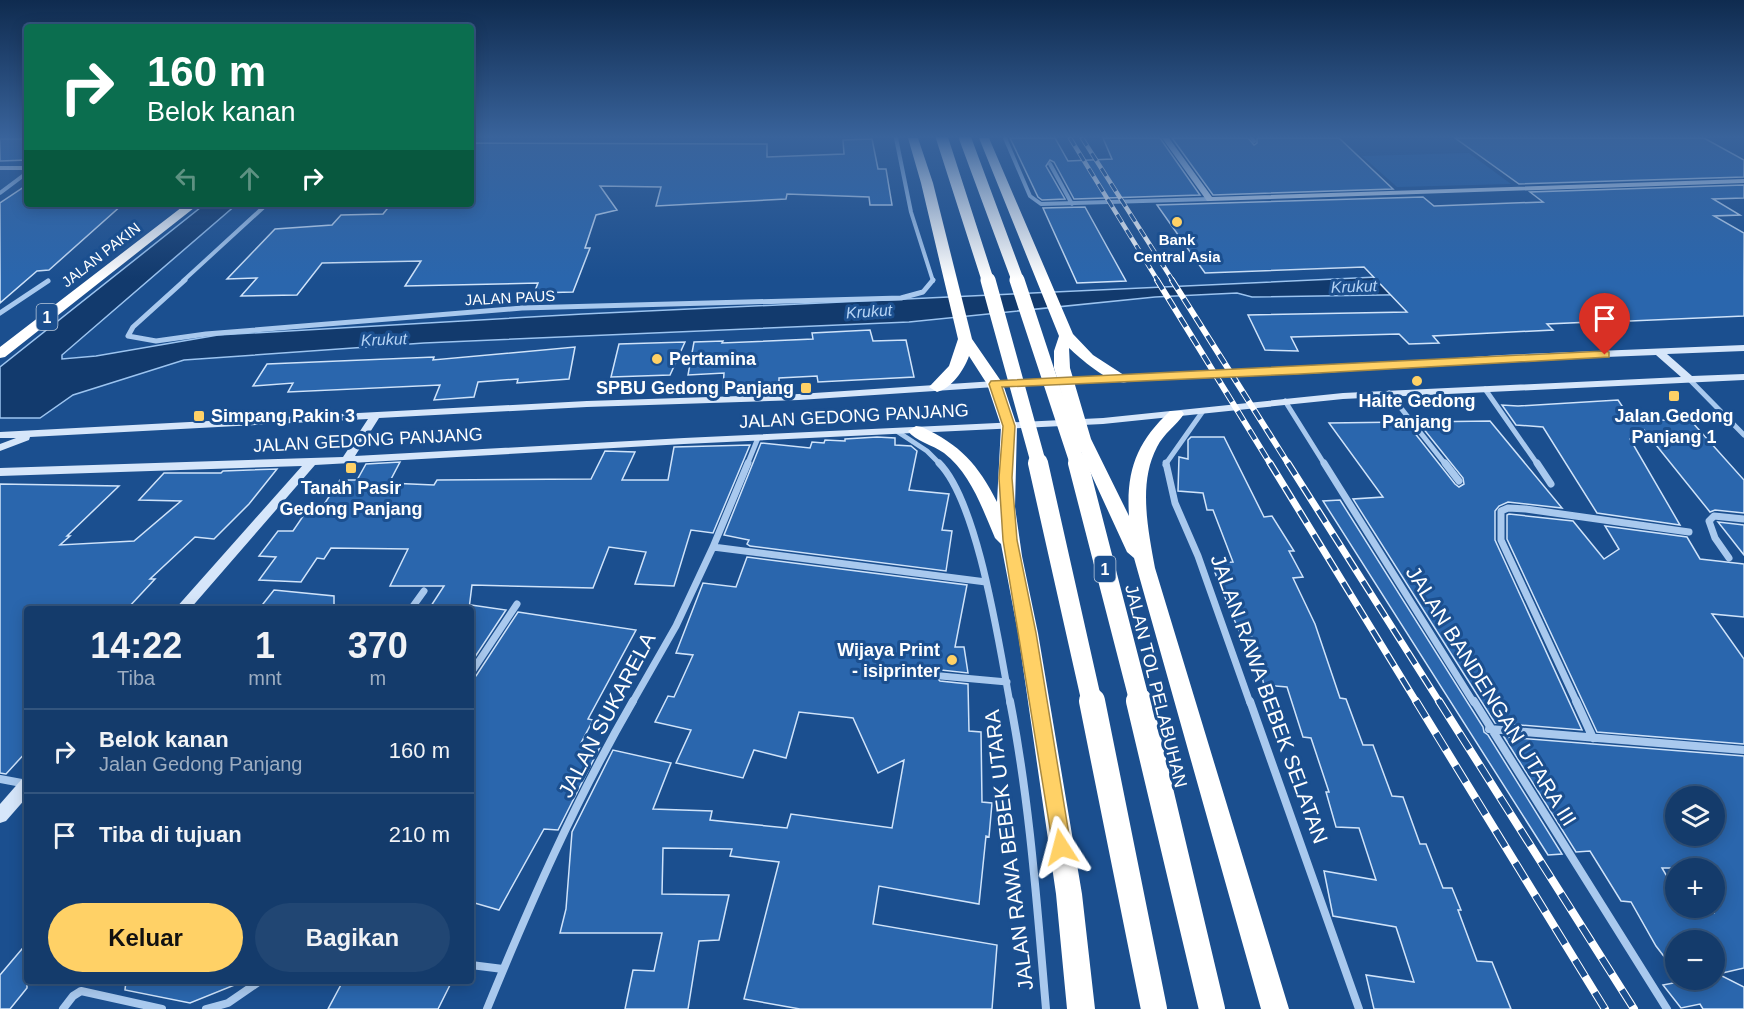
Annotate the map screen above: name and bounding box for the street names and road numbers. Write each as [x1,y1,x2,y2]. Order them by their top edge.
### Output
street label: JALAN PAKIN [58,219,143,290]
street label: JALAN PAUS [464,287,556,308]
road number: 1 [36,304,57,330]
street label: JALAN GEDONG PANJANG [739,400,969,432]
street label: JALAN GEDONG PANJANG [253,424,483,456]
street label: JALAN RAWA BEBEK SELATAN [1206,551,1333,846]
road number: 1 [1094,556,1116,582]
street label: JALAN BANDENGAN UTARA III [1402,562,1581,830]
street label: JALAN TOL PELABUHAN [1121,582,1191,790]
street label: JALAN SUKARELA [553,628,660,801]
street label: JALAN RAWA BEBEK UTARA [980,708,1037,992]

